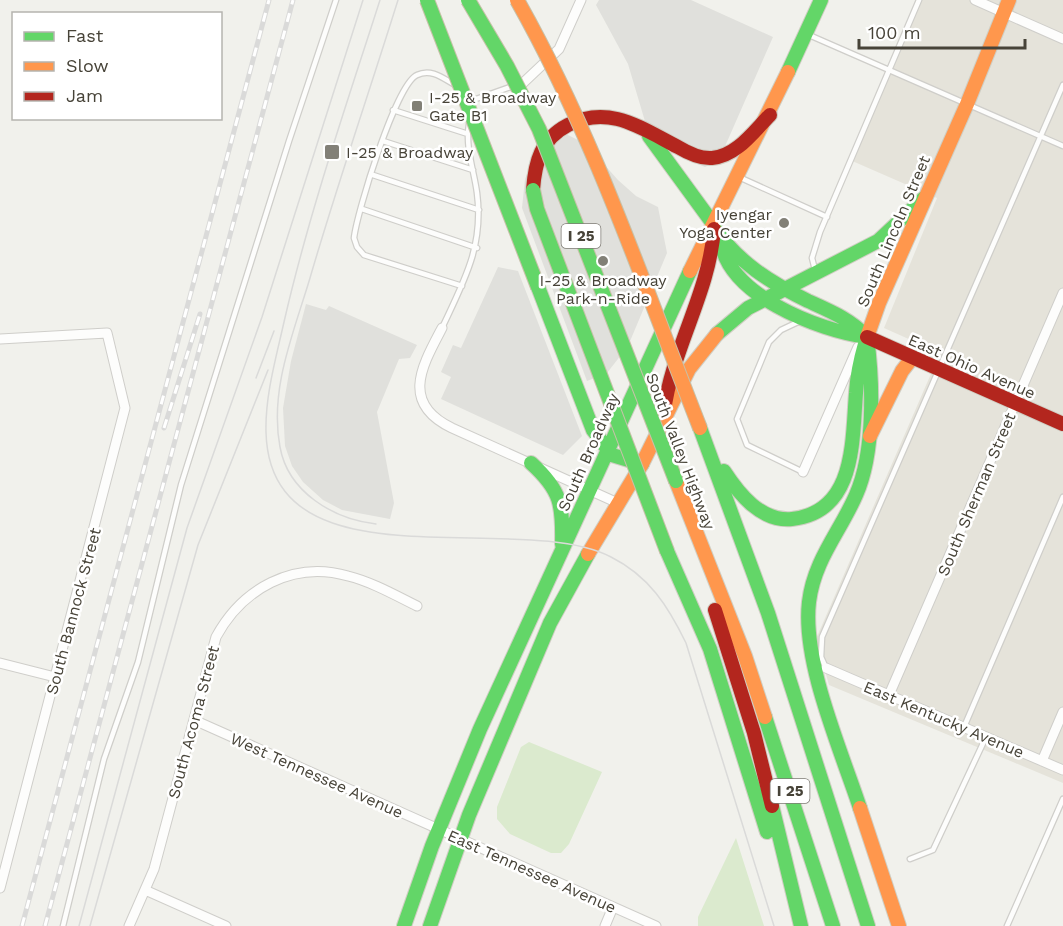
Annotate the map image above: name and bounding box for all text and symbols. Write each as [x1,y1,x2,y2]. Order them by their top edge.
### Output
legend [12,12,222,120]
scale bar [859,12,1026,50]
text: 100 m [868,22,921,43]
text: Fast [66,25,104,46]
text: Slow [66,55,109,76]
text: Jam [66,85,103,106]
place label: I-25 & Broadway Gate B1 [429,88,557,125]
marker: I-25 & Broadway Gate B1 [410,99,424,113]
marker: I-25 & Broadway [323,143,341,161]
place label: I-25 & Broadway [346,143,474,162]
street label: South Lincoln Street [853,152,934,310]
place label: Iyengar Yoga Center [679,205,772,242]
marker: Iyengar Yoga Center [777,216,791,230]
road number: I 25 [562,224,600,248]
marker: I-25 & Broadway Park-n-Ride [596,254,610,268]
place label: I-25 & Broadway Park-n-Ride [539,271,667,308]
street label: East Ohio Avenue [905,330,1038,403]
street label: South Valley Highway [642,370,719,533]
street label: South Broadway [554,390,623,514]
street label: South Sherman Street [933,409,1020,579]
street label: South Bannock Street [42,525,105,697]
street label: South Acoma Street [164,643,223,801]
street label: East Kentucky Avenue [861,677,1027,762]
street label: West Tennessee Avenue [227,729,406,822]
road number: I 25 [770,779,810,803]
street label: East Tennessee Avenue [445,826,619,917]

